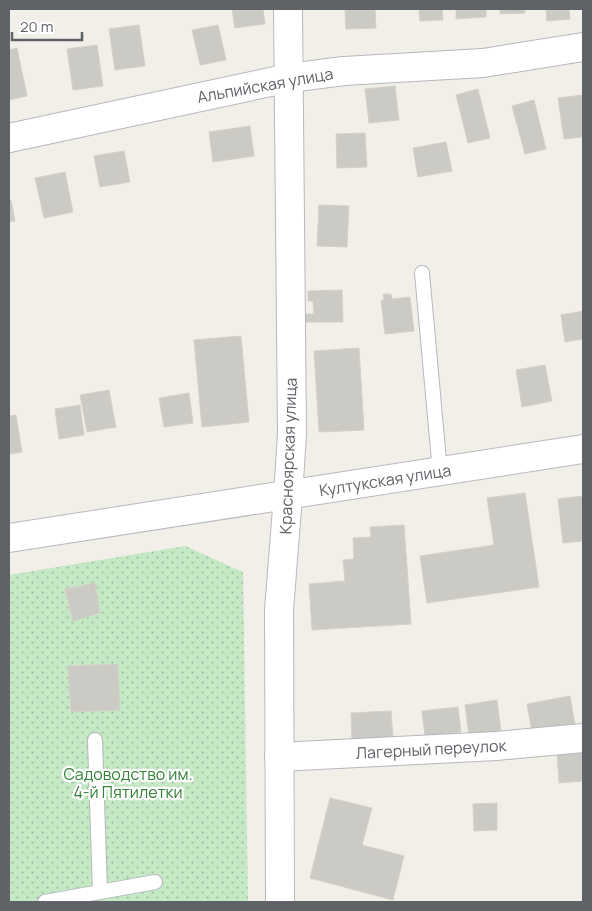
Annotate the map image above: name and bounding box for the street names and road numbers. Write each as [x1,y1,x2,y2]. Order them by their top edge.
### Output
street label: Альпийская улица [195,62,335,108]
street label: Красноярская улица [274,377,302,535]
street label: Култукская улица [317,459,453,501]
street label: Лагерный переулок [355,734,508,764]

